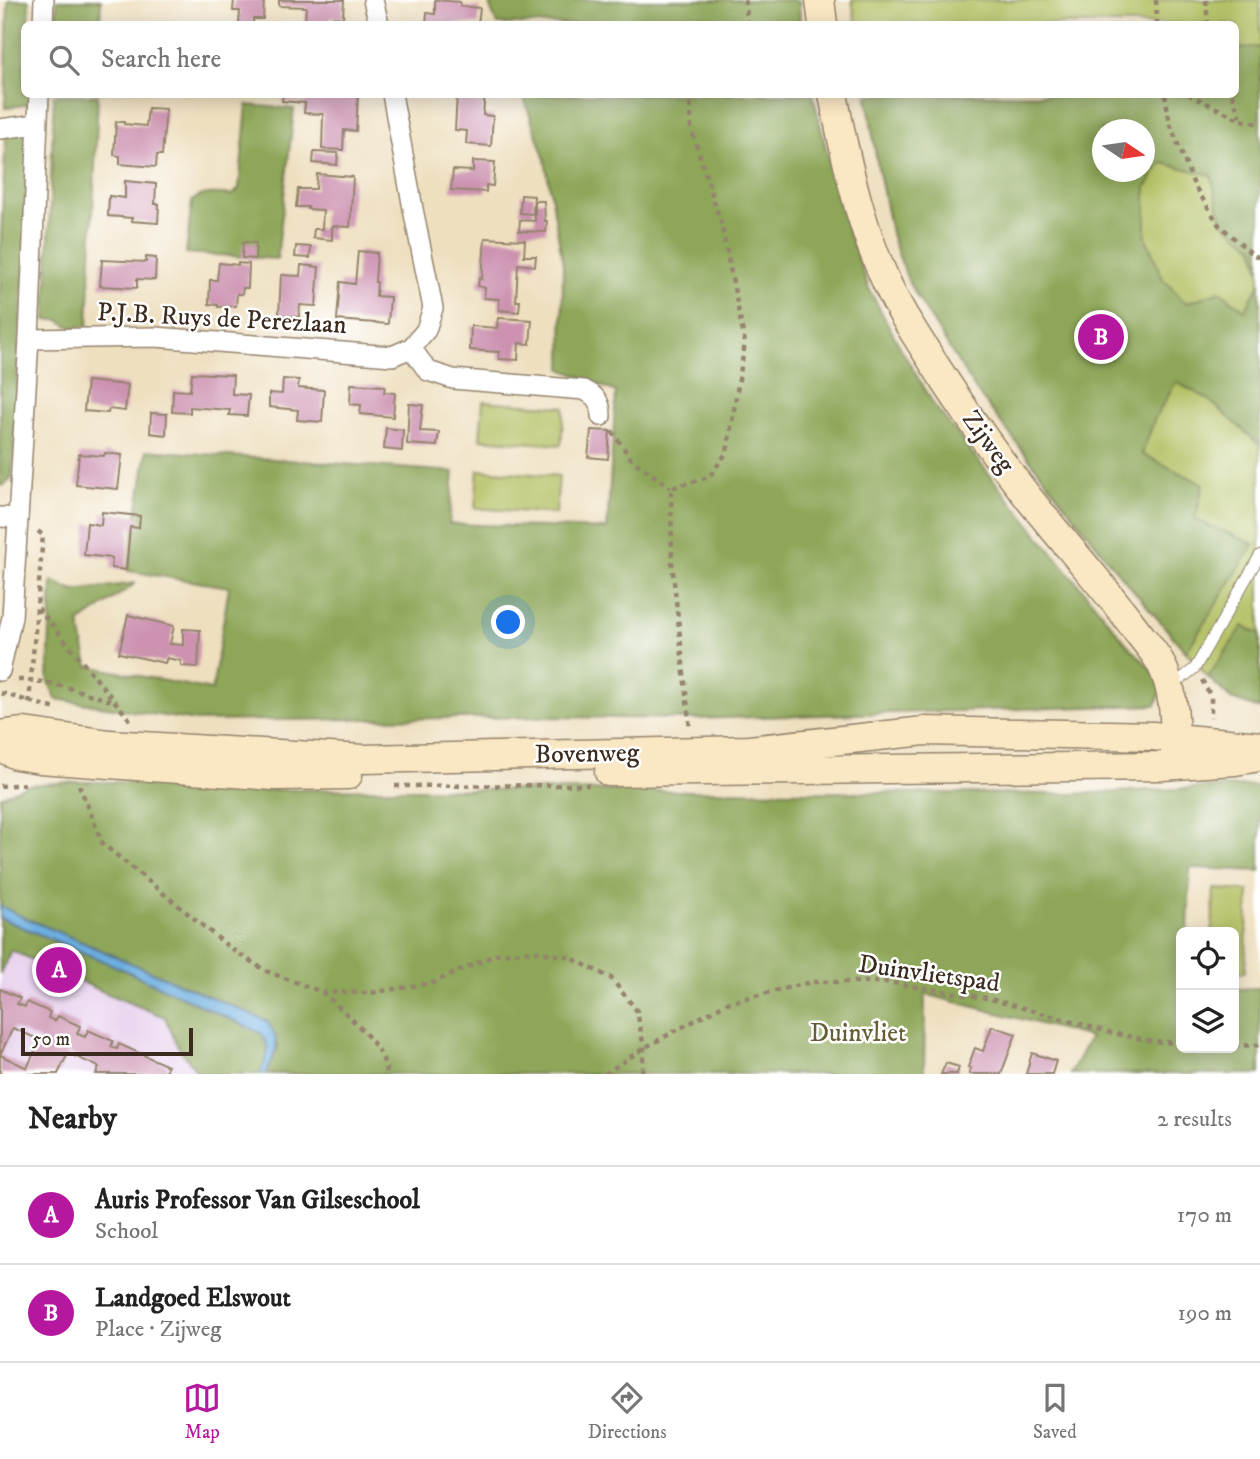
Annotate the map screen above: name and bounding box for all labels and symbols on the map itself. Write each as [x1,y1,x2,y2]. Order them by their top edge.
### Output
north arrow [1092,119,1155,182]
street label: P.J.B. Ruys de Perezlaan [96,296,348,342]
pin: B [1078,311,1124,363]
street label: Zijweg [954,404,1022,480]
your location [491,605,525,639]
street label: Bovenweg [534,737,640,771]
pin: A [36,944,82,996]
street label: Duinvlietspad [856,948,1002,1000]
park label: Duinvliet [810,1017,906,1050]
scale bar [21,1025,192,1057]

